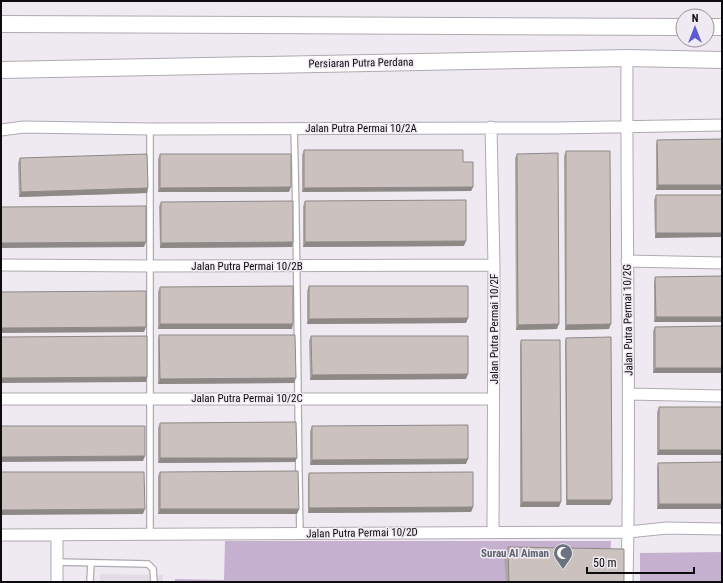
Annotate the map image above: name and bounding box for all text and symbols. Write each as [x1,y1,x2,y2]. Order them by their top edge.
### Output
north arrow [675,8,715,48]
text: N [692,12,699,25]
street label: Persiaran Putra Perdana [308,56,414,70]
street label: Jalan Putra Permai 10/2A [305,122,417,135]
street label: Jalan Putra Permai 10/2B [191,260,303,273]
street label: Jalan Putra Permai 10/2G [621,264,635,376]
street label: Jalan Putra Permai 10/2F [488,274,501,384]
street label: Jalan Putra Permai 10/2C [191,392,303,405]
street label: Jalan Putra Permai 10/2D [306,526,418,540]
mosque icon: Surau Al Aiman [552,542,574,570]
place label: Surau Al Aiman [481,547,549,560]
scale bar [587,549,694,575]
text: 50 m [593,556,617,570]

